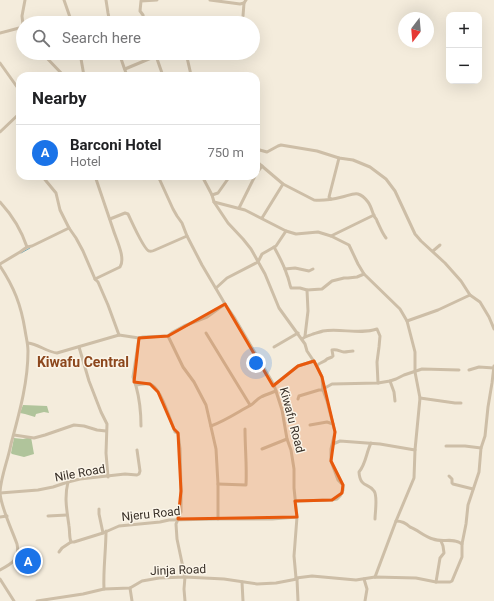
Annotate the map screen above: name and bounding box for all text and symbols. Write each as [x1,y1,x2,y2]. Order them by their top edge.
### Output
north arrow [398,12,434,48]
map controls [446,12,482,84]
button: + [446,12,482,48]
search box [16,16,260,60]
icon: search [30,27,52,49]
text: Search here [62,29,141,47]
button: − [446,48,482,84]
text: Nearby [32,88,87,108]
text: Barconi Hotel [70,136,162,154]
text: A [41,145,49,160]
text: 750 m [207,145,244,160]
text: Hotel [70,154,101,169]
your location [246,353,266,373]
district label: Kiwafu Central [37,354,129,370]
street label: Kiwafu Road [277,386,307,454]
street label: Nile Road [54,462,106,484]
street label: Njeru Road [121,504,181,524]
pin: A [15,546,41,576]
street label: Jinja Road [150,562,206,578]

